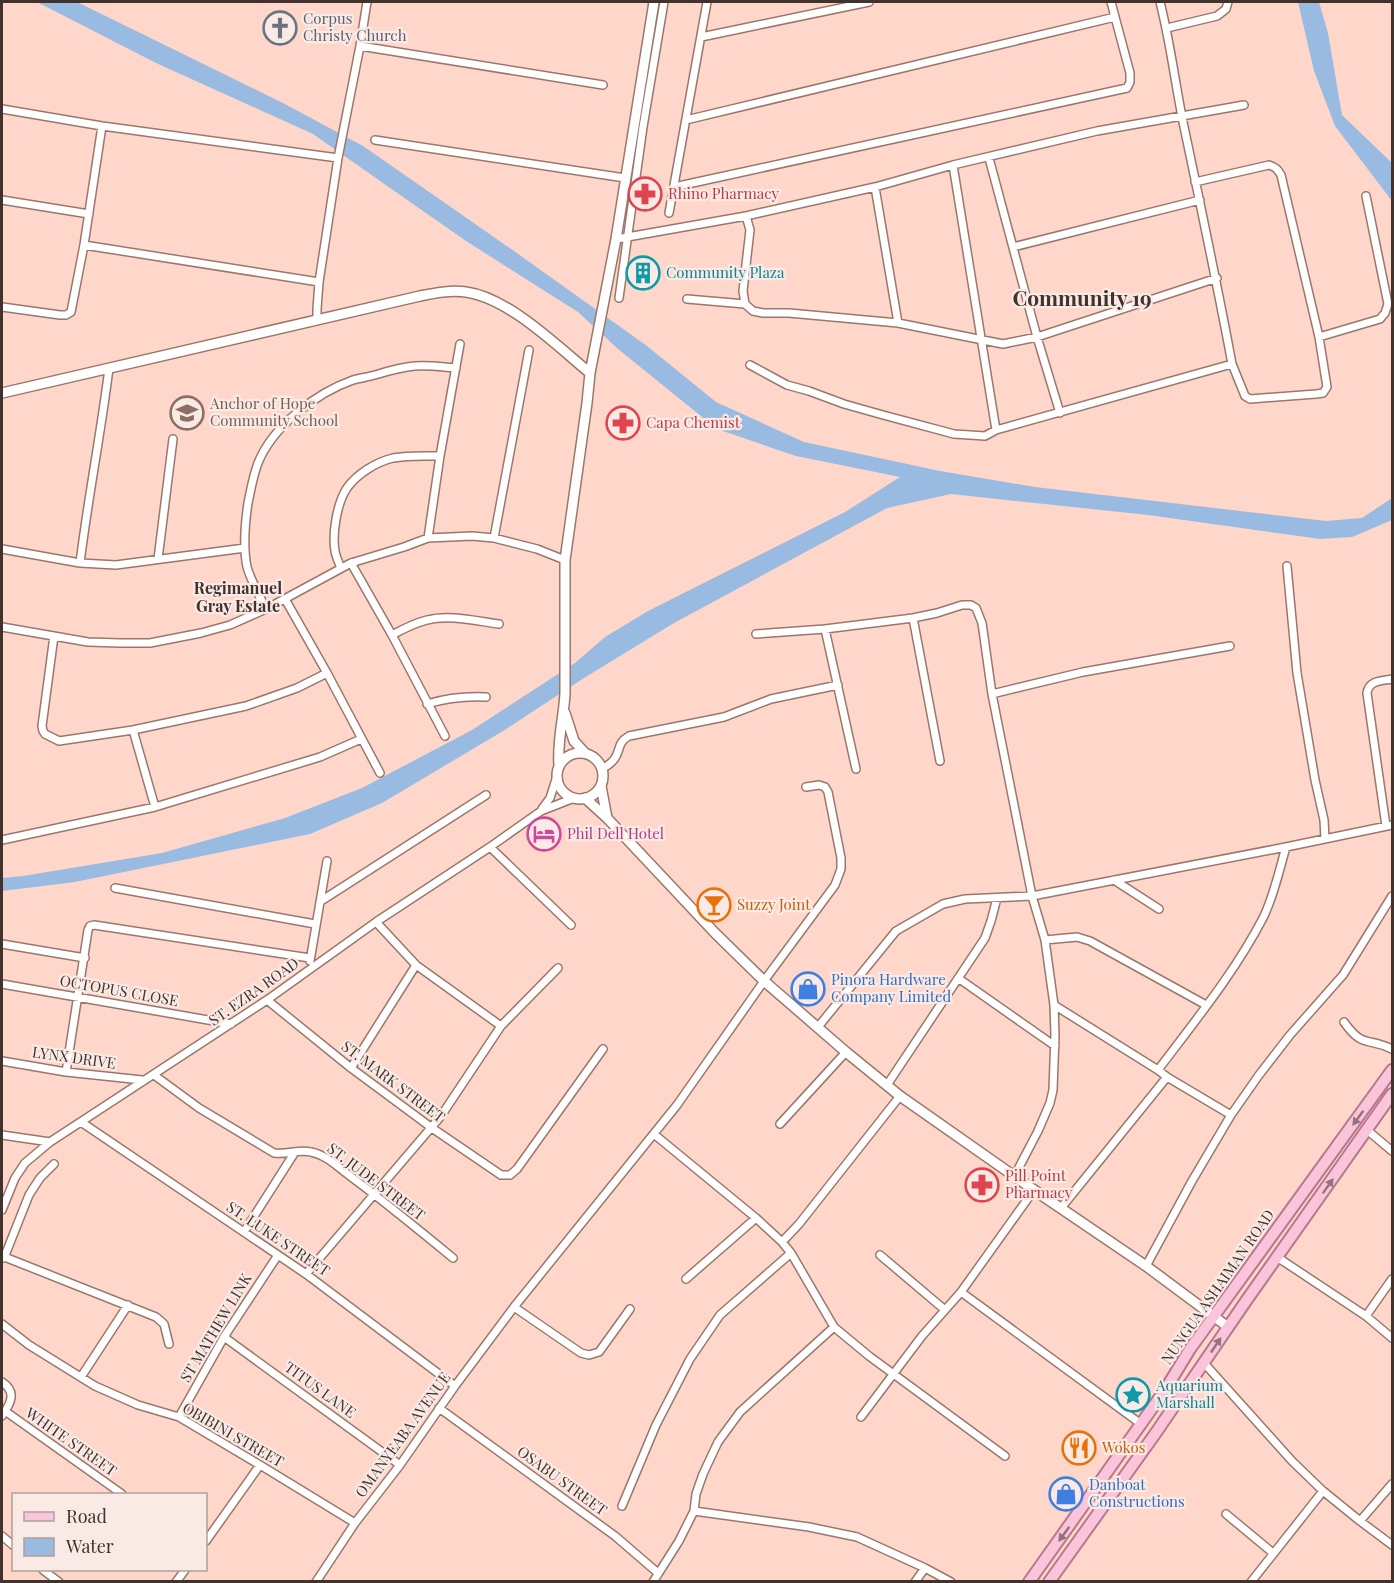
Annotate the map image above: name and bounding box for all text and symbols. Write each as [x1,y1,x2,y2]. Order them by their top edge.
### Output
place label: Corpus Christy Church [303,8,407,45]
church icon: Corpus Christy Church [262,10,298,46]
pharmacy icon: Rhino Pharmacy [627,176,663,212]
place label: Rhino Pharmacy [668,183,780,203]
building icon: Community Plaza [625,255,661,291]
place label: Community Plaza [666,262,785,282]
district label: Community 19 [1012,283,1152,311]
place label: Anchor of Hope Community School [209,393,338,430]
school or university icon: Anchor of Hope Community School [169,395,205,431]
pharmacy icon: Capa Chemist [605,405,641,441]
place label: Capa Chemist [646,412,741,432]
district label: Regimanuel Gray Estate [194,577,282,616]
hotel icon: Phil Dell Hotel [526,816,562,852]
place label: Phil Dell Hotel [567,823,664,843]
bar icon: Suzzy Joint [696,887,732,923]
place label: Suzzy Joint [737,894,811,914]
street label: ST. EZRA ROAD [204,953,303,1030]
place label: Pinora Hardware Company Limited [831,969,952,1006]
street label: OCTOPUS CLOSE [58,970,180,1010]
shop icon: Pinora Hardware Company Limited [790,971,826,1007]
street label: ST. MARK STREET [338,1036,449,1127]
street label: LYNX DRIVE [31,1041,117,1073]
one-way arrow [1352,1109,1364,1125]
street label: ST. JUDE STREET [324,1138,430,1225]
place label: Pill Point Pharmacy [1005,1165,1073,1202]
pharmacy icon: Pill Point Pharmacy [964,1167,1000,1203]
one-way arrow [1322,1178,1334,1194]
street label: ST. LUKE STREET [223,1196,334,1280]
street label: NUNGUA ASHAIMAN ROAD [1156,1205,1278,1368]
street label: ST MATHEW LINK [175,1269,256,1386]
one-way arrow [1210,1337,1221,1353]
street label: TITUS LANE [281,1357,360,1422]
street label: OMANYEABA AVENUE [350,1368,454,1501]
place label: Aquarium Marshall [1155,1375,1224,1412]
place icon: Aquarium Marshall [1115,1377,1151,1413]
street label: OBIBINI STREET [179,1397,288,1471]
street label: WHITE STREET [21,1402,121,1480]
restaurant icon: Wokos [1061,1430,1097,1466]
place label: Wokos [1101,1437,1145,1457]
street label: OSABU STREET [514,1441,611,1520]
place label: Danboat Constructions [1089,1474,1185,1511]
shop icon: Danboat Constructions [1048,1476,1084,1512]
legend [12,1493,207,1571]
text: Road [66,1504,107,1528]
one-way arrow [1058,1526,1070,1541]
text: Water [65,1534,114,1558]

